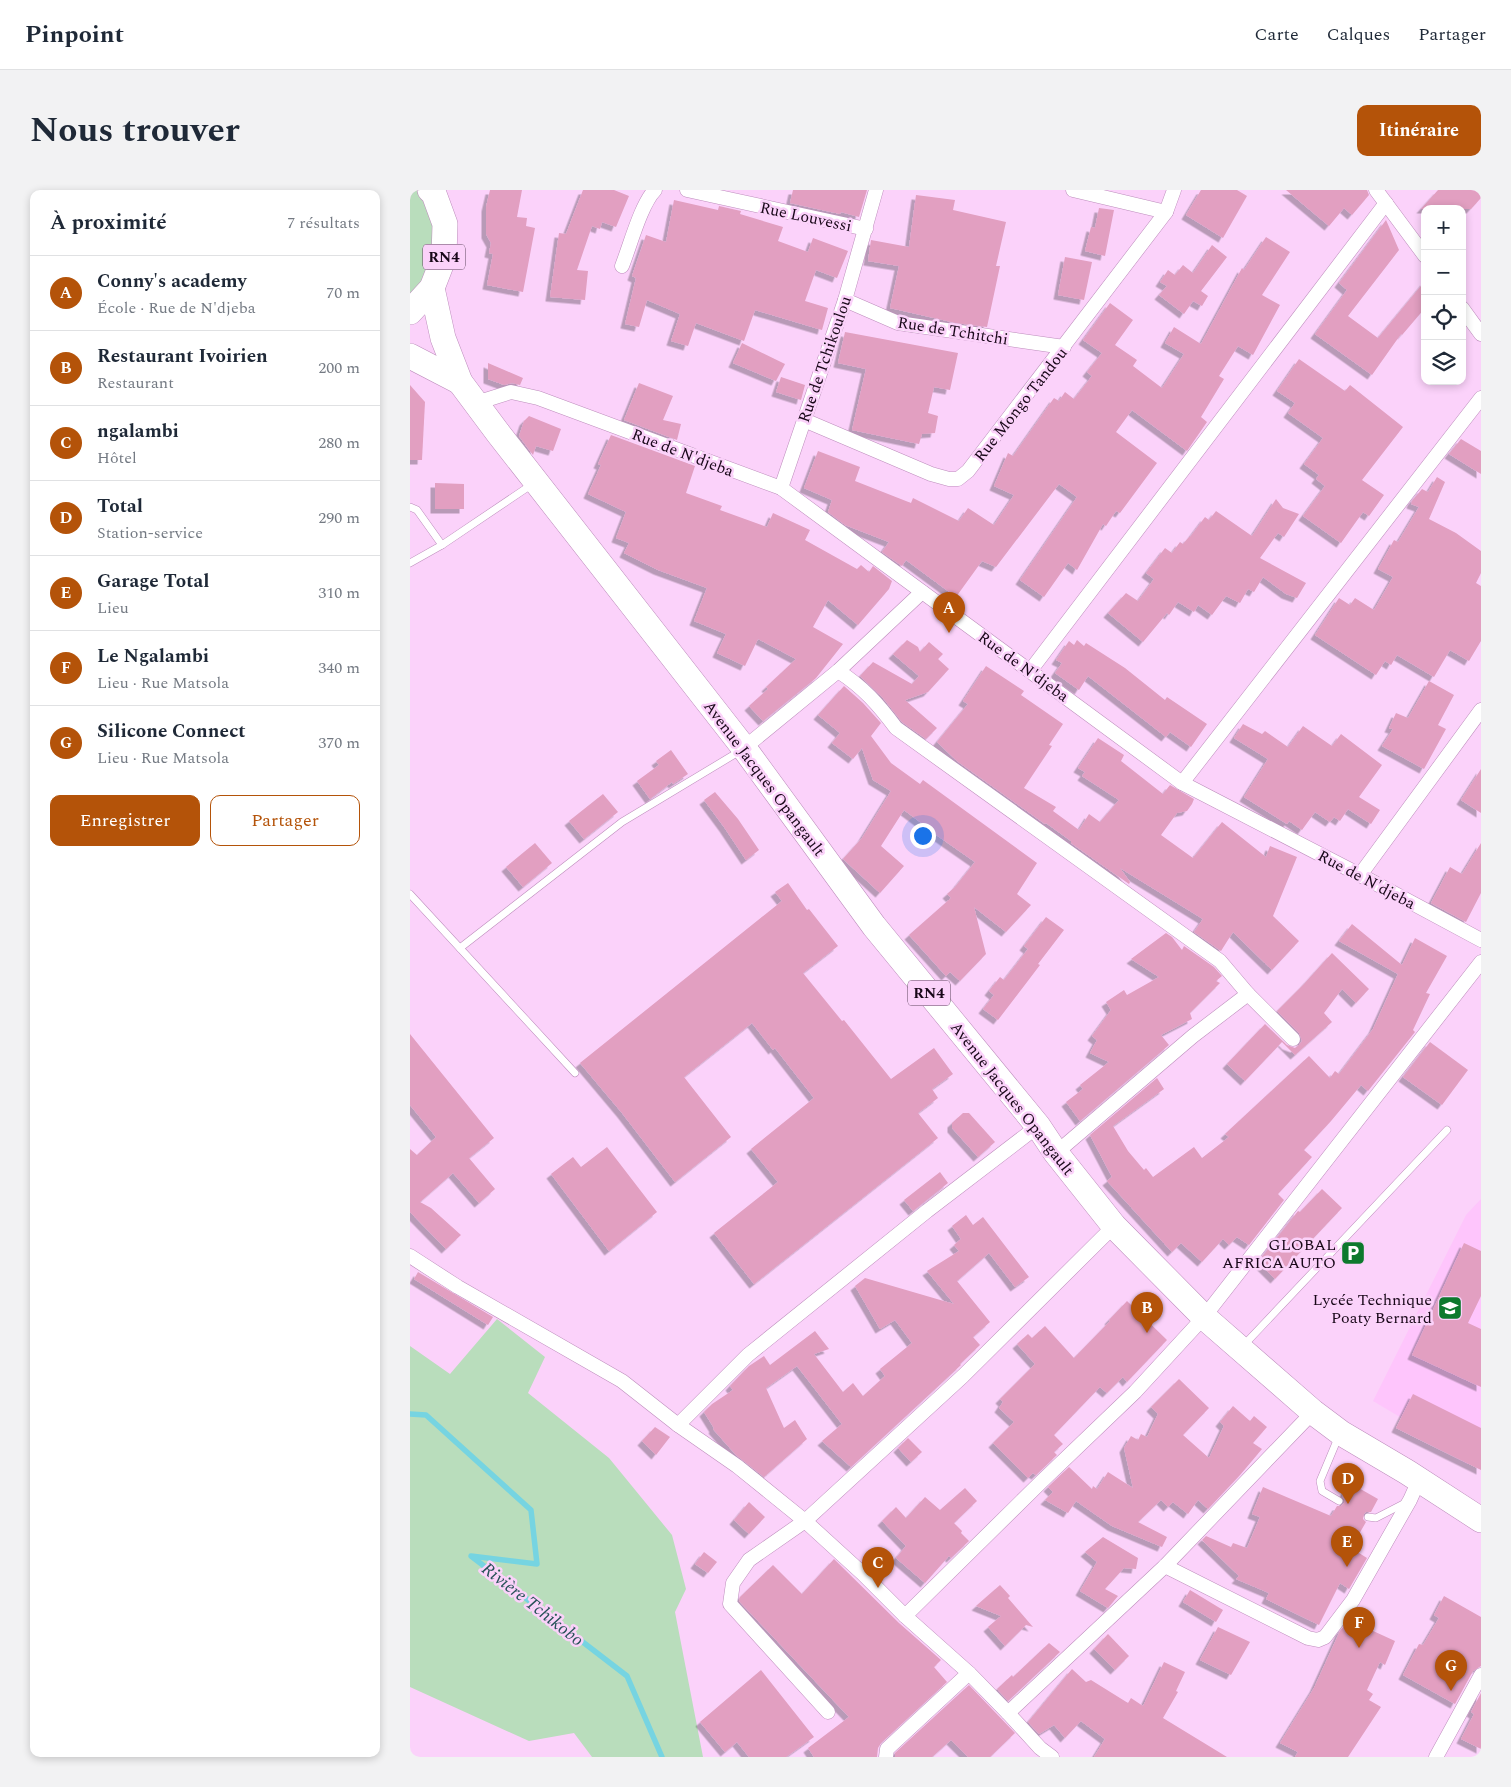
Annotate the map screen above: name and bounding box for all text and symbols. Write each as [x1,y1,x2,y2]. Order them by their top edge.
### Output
text: Pinpoint [25,17,124,53]
text: Carte [1255,21,1299,48]
text: Calques [1327,21,1390,48]
text: Partager [1418,21,1486,48]
text: Nous trouver [30,104,240,157]
button: Itinéraire [1357,105,1481,156]
street label: Rue Louvessi [758,196,854,238]
map controls [1421,205,1466,385]
button: + [1421,205,1466,250]
text: À proximité [50,207,167,239]
text: 7 résultats [287,211,360,235]
road number: RN4 [423,244,465,270]
button: − [1421,250,1466,295]
text: Conny's academy [97,267,247,296]
text: A [60,281,72,305]
text: 70 m [326,281,360,305]
street label: Rue de Tchikoulou [792,293,858,426]
button: locate [1421,295,1466,340]
text: École · Rue de N'djeba [97,296,256,320]
street label: Rue de Tchitchi [896,310,1010,352]
button: layers [1421,340,1466,385]
text: Restaurant Ivoirien [97,342,268,371]
street label: Rue Mongo Tandou [968,342,1073,467]
text: B [60,356,72,380]
text: 200 m [318,356,360,380]
text: Restaurant [97,371,174,395]
text: ngalambi [97,417,179,446]
street label: Rue de N'djeba [628,422,737,483]
text: C [60,431,72,455]
text: 280 m [318,431,360,455]
text: Hôtel [97,446,137,470]
text: Total [97,492,143,521]
text: D [60,506,72,530]
text: 290 m [318,506,360,530]
text: Station-service [97,521,203,545]
text: Garage Total [97,567,209,596]
text: E [61,581,71,605]
text: 310 m [318,581,360,605]
pin: A [933,592,965,633]
text: Lieu [97,596,129,620]
street label: Rue de N'djeba [973,626,1074,708]
text: Le Ngalambi [97,642,209,671]
text: F [61,656,71,680]
text: 340 m [318,656,360,680]
text: Lieu · Rue Matsola [97,671,229,695]
street label: Avenue Jacques Opangault [698,696,831,862]
text: Silicone Connect [97,717,246,746]
text: G [60,731,72,755]
text: 370 m [318,731,360,755]
text: Lieu · Rue Matsola [97,746,229,770]
button: Enregistrer [50,795,200,846]
button: Partager [210,795,360,846]
your location [910,823,936,849]
street label: Rue de N'djeba [1314,844,1420,916]
road number: RN4 [908,980,950,1006]
street label: Avenue Jacques Opangault [944,1017,1080,1181]
place label: GLOBAL AFRICA AUTO [1222,1233,1336,1275]
parking icon: GLOBAL AFRICA AUTO [1340,1240,1366,1266]
place label: Lycée Technique Poaty Bernard [1313,1288,1432,1330]
pin: B [1131,1292,1163,1333]
school or university icon: Lycée Technique Poaty Bernard [1437,1295,1463,1321]
pin: D [1332,1463,1364,1504]
pin: E [1331,1526,1363,1567]
pin: C [862,1547,894,1588]
water label: Rivière Tchikobo [476,1556,590,1653]
pin: F [1343,1607,1375,1648]
pin: G [1435,1650,1467,1691]

